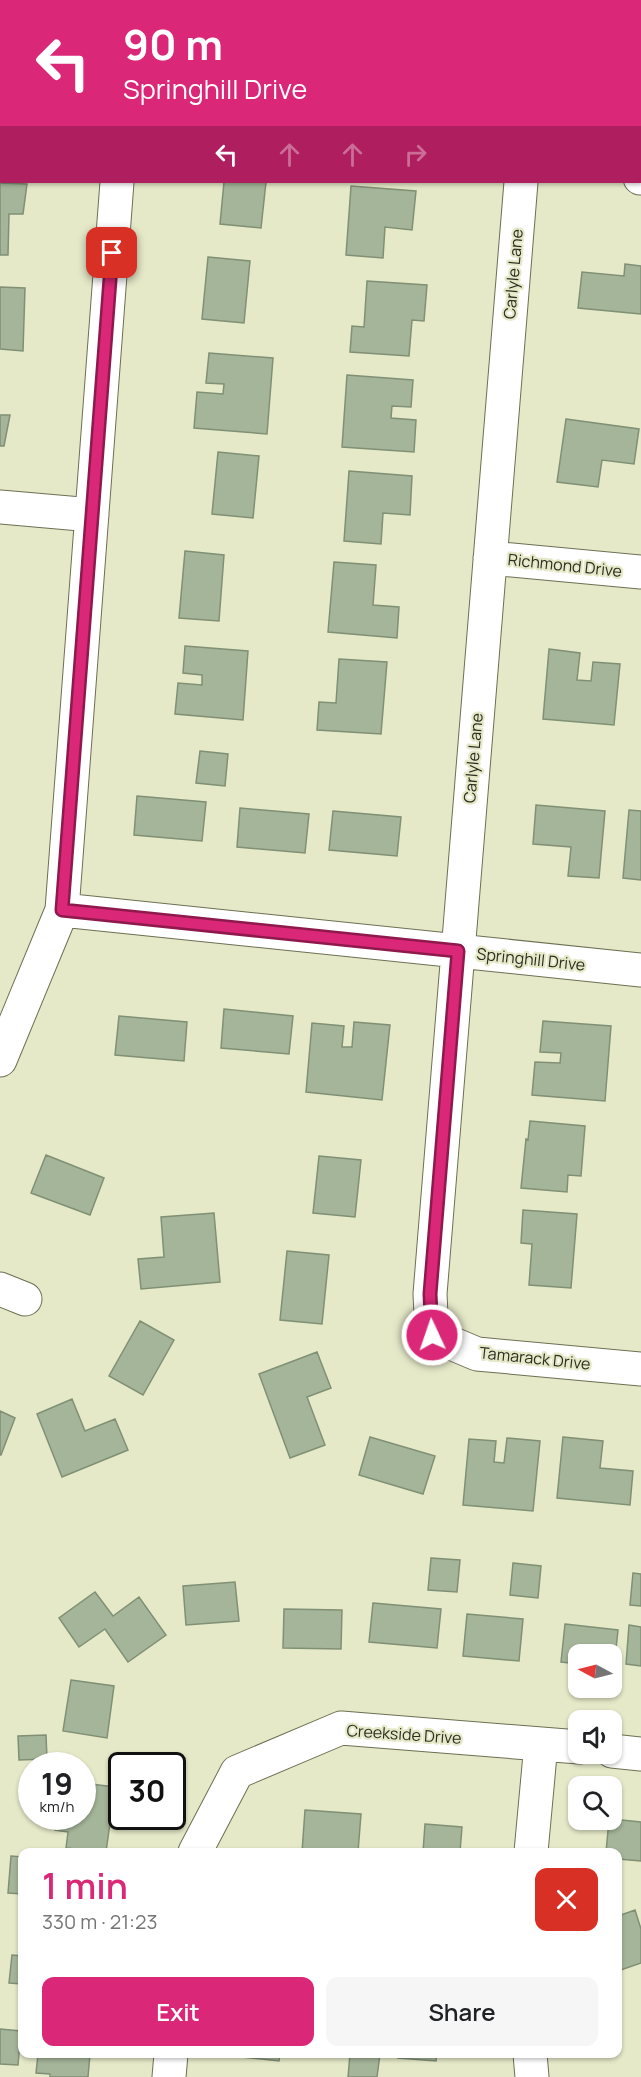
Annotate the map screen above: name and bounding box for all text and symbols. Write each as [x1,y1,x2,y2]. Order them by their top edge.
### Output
text: 90 m [123,15,223,73]
icon: left [24,24,102,102]
text: Springhill Drive [123,70,307,107]
icon: left [210,138,243,171]
icon: ahead [273,138,306,171]
icon: ahead [336,138,369,171]
icon: right [399,138,432,171]
pin [86,227,137,278]
street label: Carlyle Lane [498,228,528,320]
icon: arrive [95,236,128,269]
street label: Richmond Drive [507,548,623,582]
street label: Carlyle Lane [458,712,488,804]
street label: Springhill Drive [476,942,586,976]
position arrow [400,1303,464,1367]
street label: Tamarack Drive [478,1341,592,1375]
north arrow [568,1644,622,1698]
map controls [568,1644,622,1830]
button: sound [568,1710,622,1764]
street label: Creekside Drive [346,1719,462,1749]
speed limit sign: 30 [108,1752,186,1830]
text: 19 [41,1763,73,1804]
button: search [568,1776,622,1830]
text: km/h [40,1796,74,1817]
text: 1 min [42,1861,128,1910]
button: close [535,1868,598,1931]
text: 330 m · 21:23 [42,1908,157,1935]
button: Exit [42,1977,314,2046]
button: Share [326,1977,598,2046]

